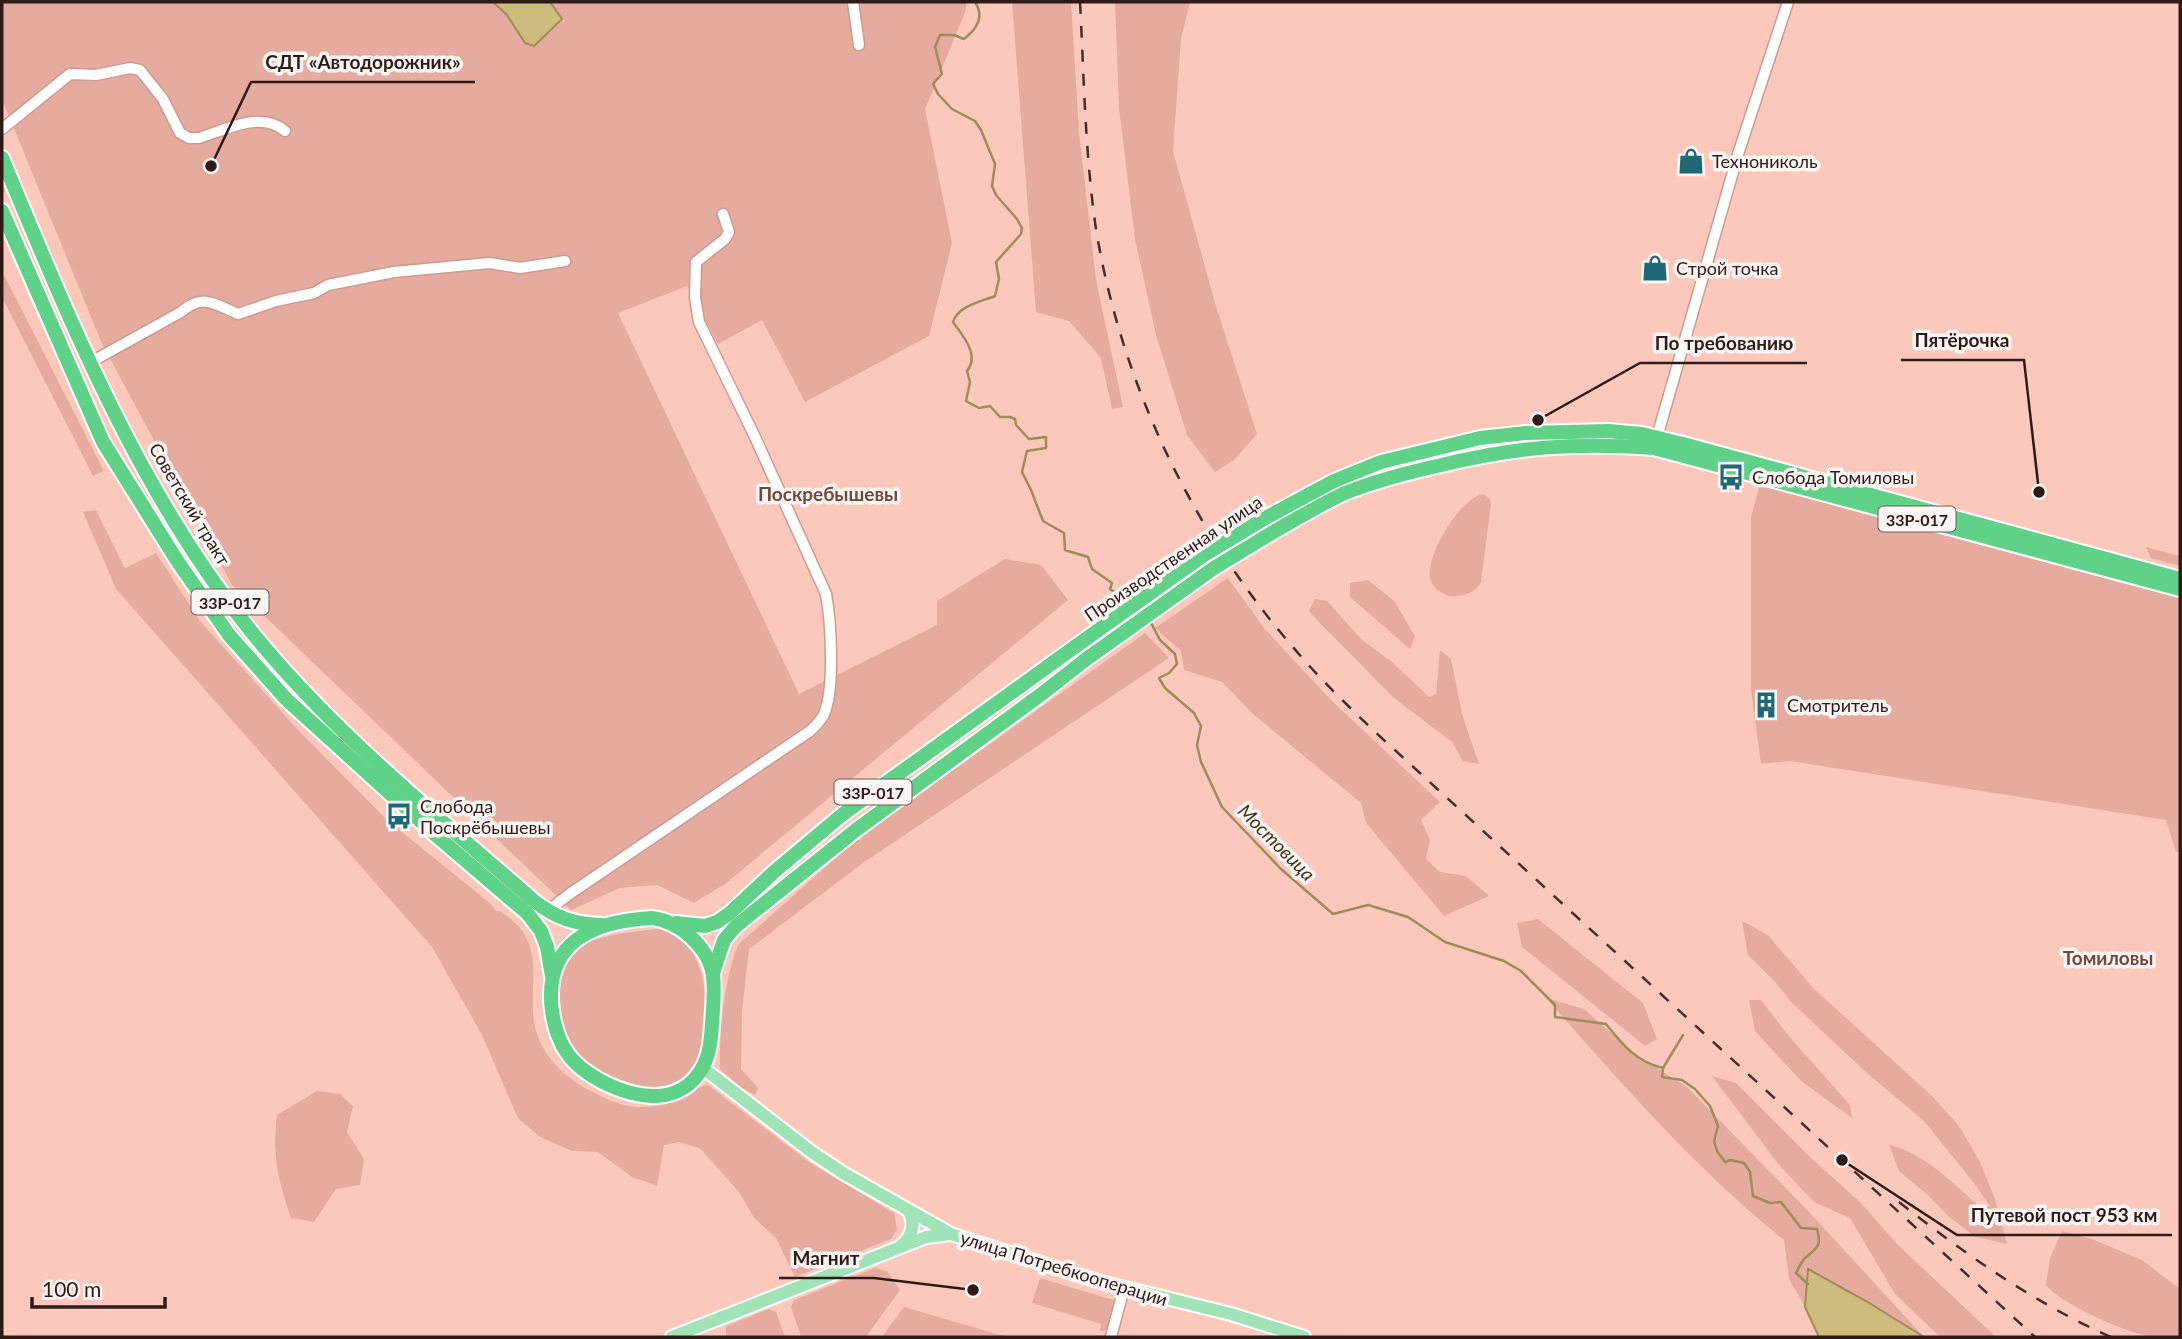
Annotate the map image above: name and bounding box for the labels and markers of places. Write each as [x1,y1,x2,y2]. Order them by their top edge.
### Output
callout: СДТ «Автодорожник» [251,42,475,82]
shop icon: Технониколь [1676,146,1706,176]
place label: Технониколь [1712,150,1818,172]
shop icon: Строй точка [1640,253,1670,283]
place label: Строй точка [1676,257,1778,279]
callout: Пятёрочка [1901,320,2024,360]
callout: По требованию [1640,323,1807,363]
bus stop icon: Слобода Томиловы [1716,462,1746,492]
place label: Слобода Томиловы [1752,466,1914,488]
building icon: Смотритель [1751,690,1781,720]
place label: Смотритель [1787,694,1889,716]
place label: Слобода Поскрёбышевы [420,795,550,838]
bus stop icon: Слобода Поскрёбышевы [384,801,414,831]
callout: Путевой пост 953 км [1957,1195,2172,1235]
callout: Магнит [779,1238,874,1278]

